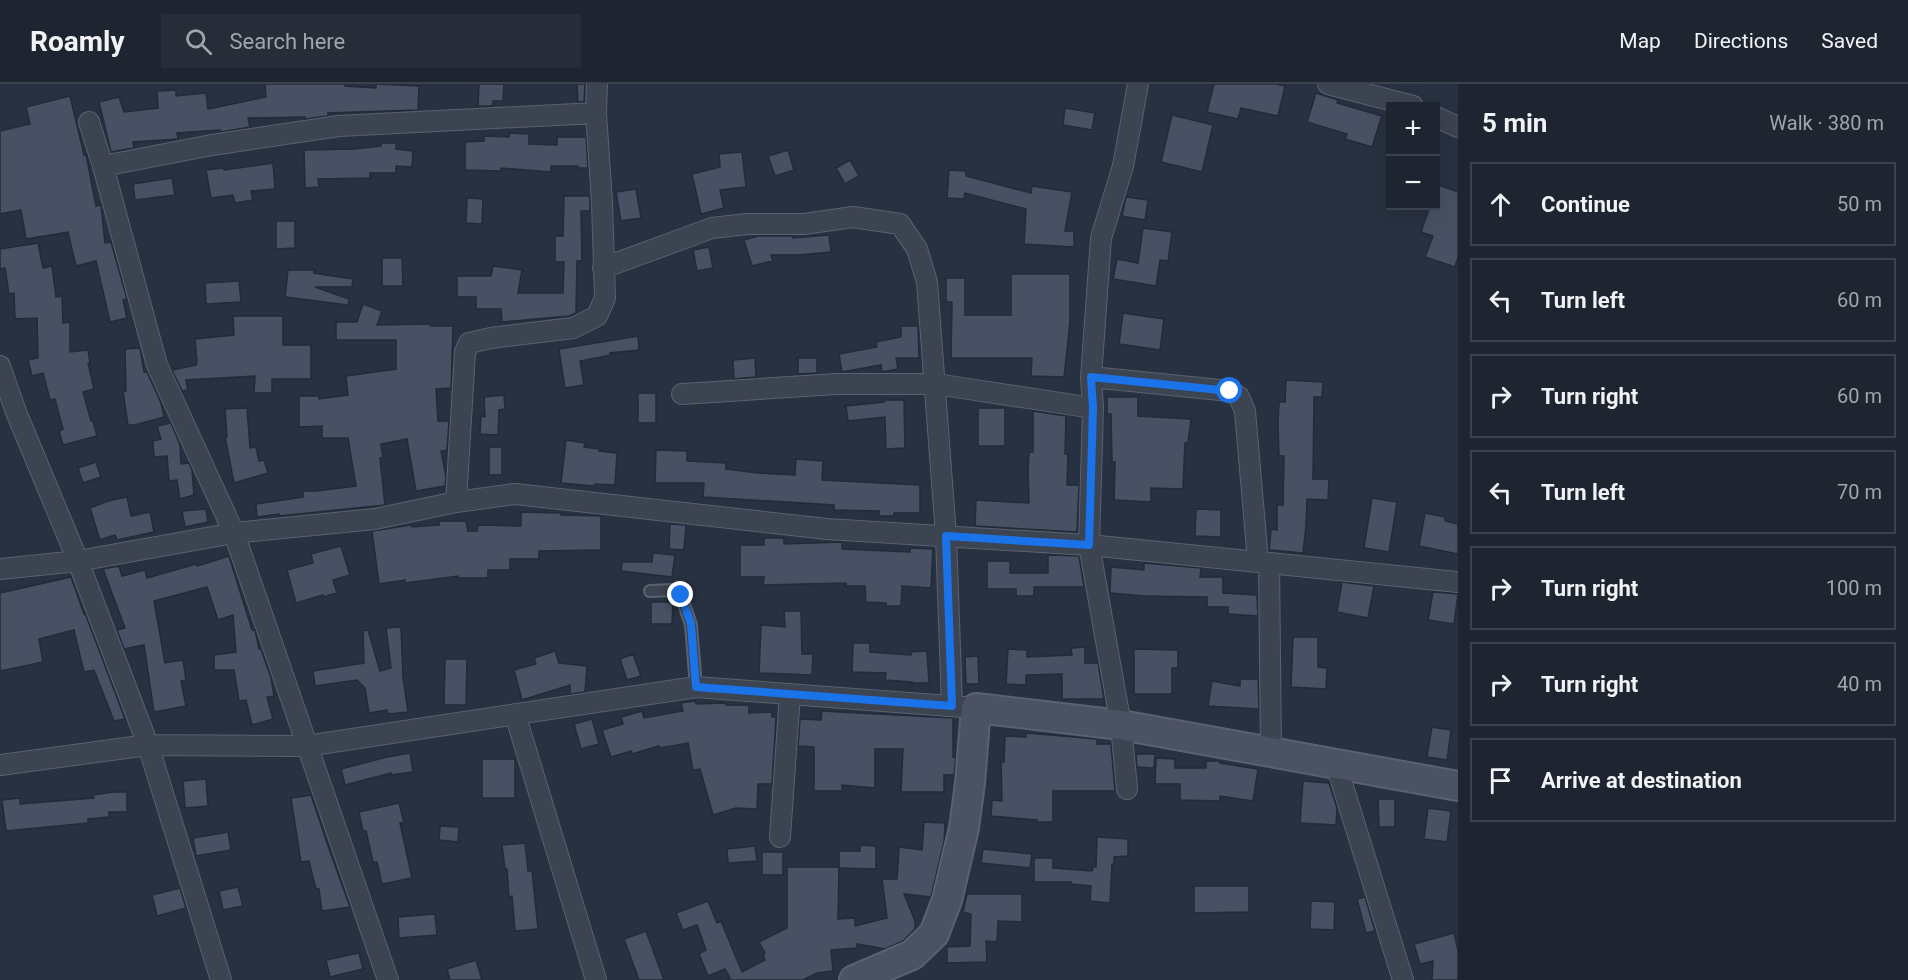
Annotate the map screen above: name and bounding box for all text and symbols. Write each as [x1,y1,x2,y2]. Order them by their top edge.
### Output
search box [161,14,581,68]
text: Roamly [30,25,125,58]
icon: search [182,25,215,58]
text: Search here [230,29,345,54]
text: Map [1619,29,1661,53]
text: Directions [1694,29,1788,53]
text: Saved [1821,29,1878,53]
map controls [1386,102,1440,210]
button: + [1386,102,1440,156]
text: 5 min [1482,108,1547,138]
text: Walk · 380 m [1769,111,1884,135]
button: − [1386,156,1440,210]
icon: ahead [1484,188,1517,221]
text: Continue [1541,192,1630,217]
text: 50 m [1837,192,1882,216]
icon: left [1484,284,1517,317]
text: Turn left [1541,288,1625,313]
text: 60 m [1837,288,1882,312]
route start [1216,377,1242,403]
icon: right [1484,380,1517,413]
text: Turn right [1541,384,1638,409]
text: 60 m [1837,384,1882,408]
icon: left [1484,476,1517,509]
text: Turn left [1541,480,1625,505]
text: 70 m [1837,480,1882,504]
icon: right [1484,572,1517,605]
text: Turn right [1541,576,1638,601]
text: 100 m [1826,576,1882,600]
route end [667,581,693,607]
icon: right [1484,668,1517,701]
text: Turn right [1541,672,1638,697]
text: 40 m [1837,672,1882,696]
icon: arrive [1484,764,1517,797]
text: Arrive at destination [1541,768,1742,793]

